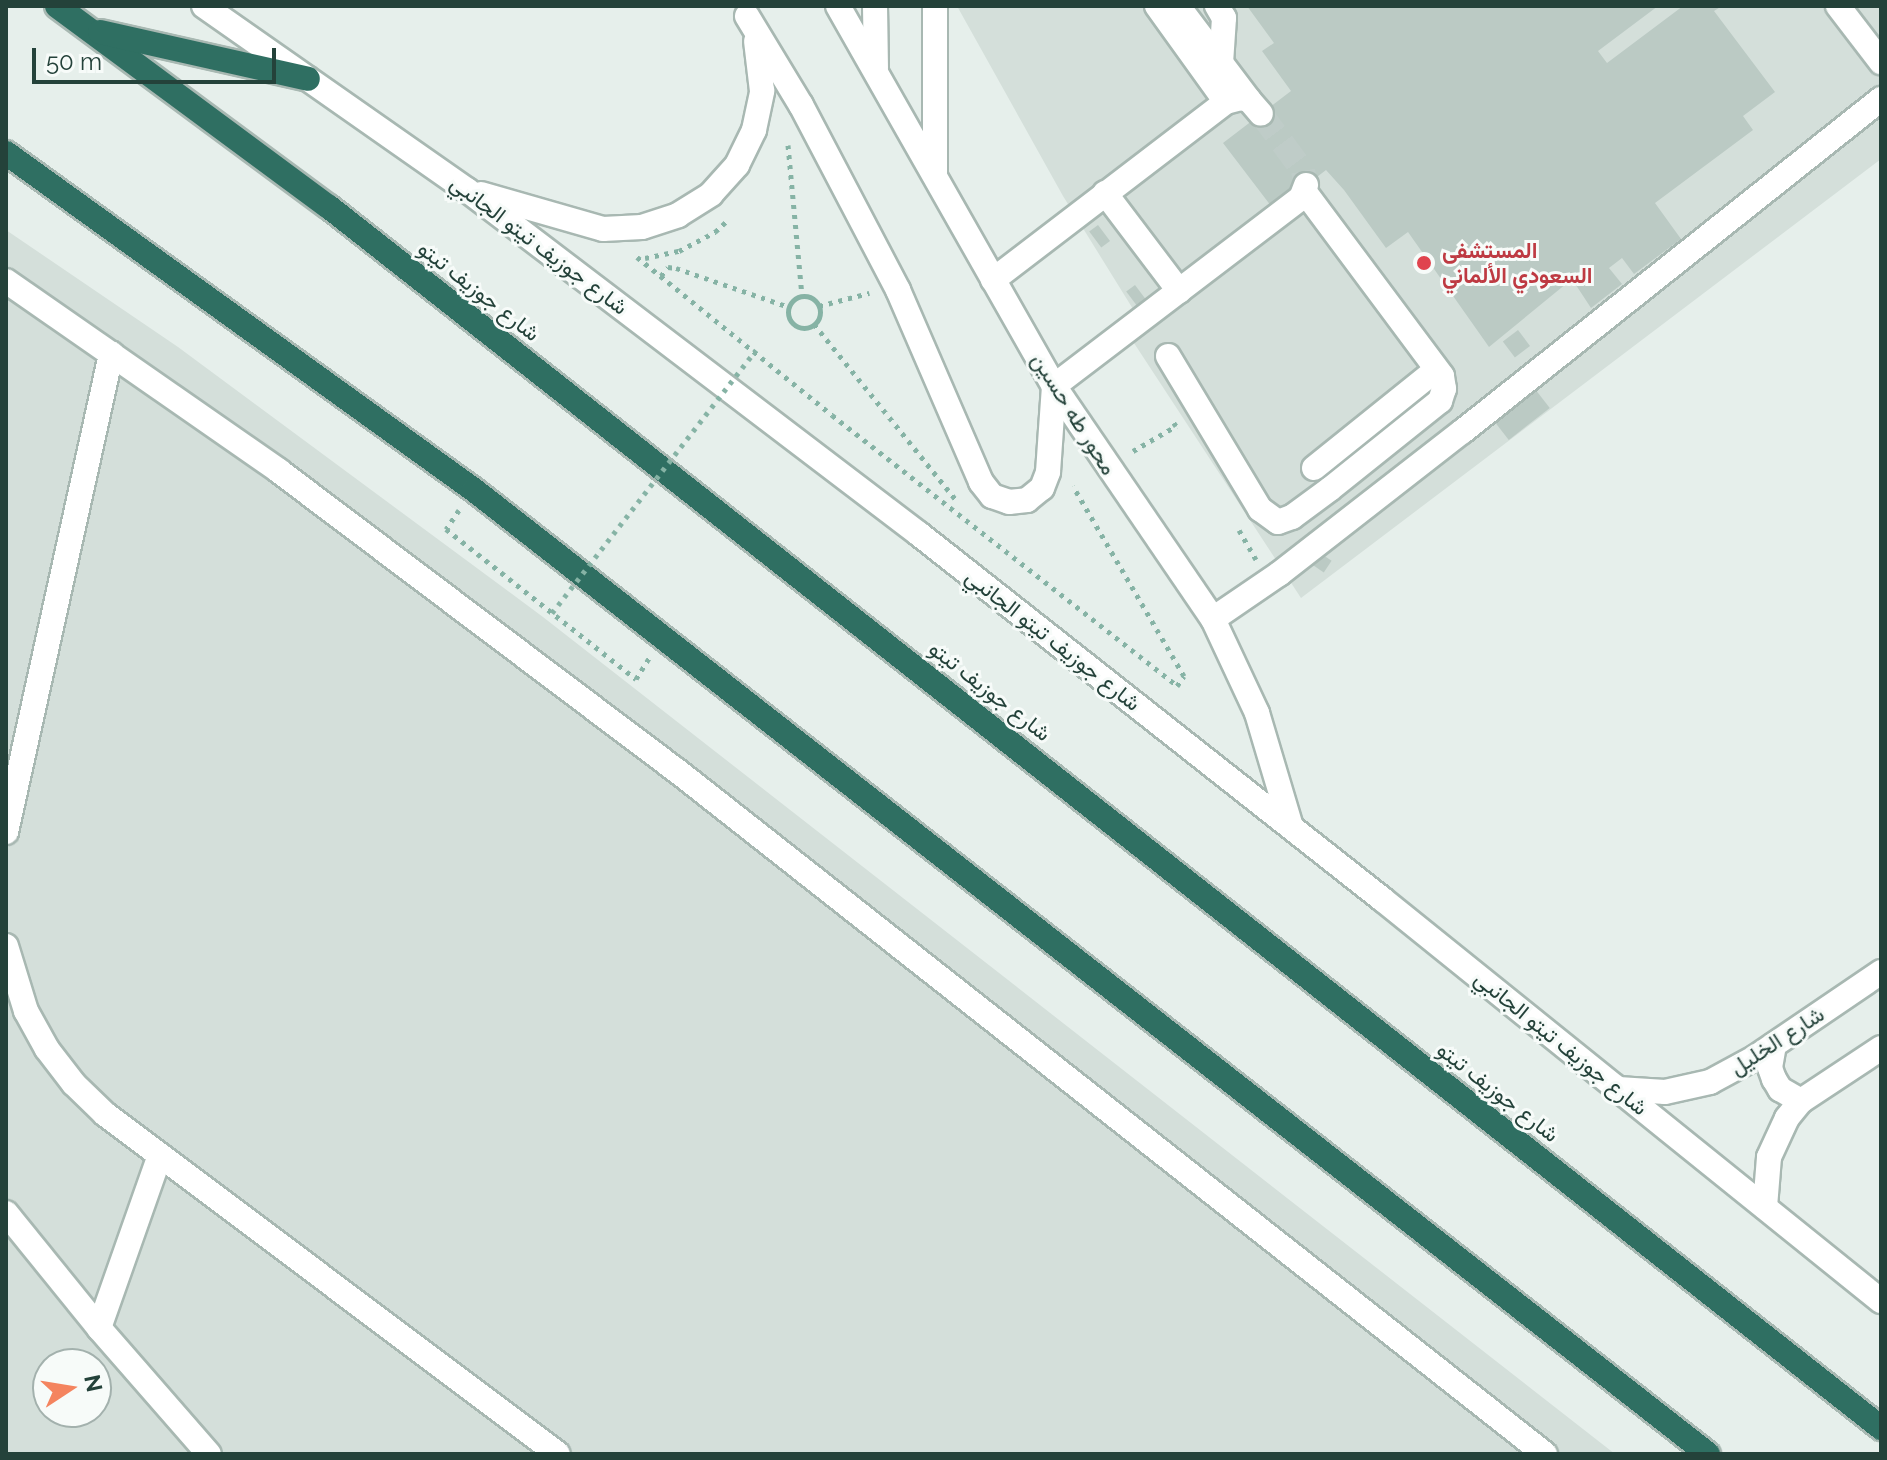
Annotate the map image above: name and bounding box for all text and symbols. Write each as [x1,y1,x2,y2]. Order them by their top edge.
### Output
scale bar [36,32,280,82]
text: 50 m [46,47,102,76]
street label: شارع جوزيف تيتو الجانبي [445,170,633,320]
street label: شارع جوزيف تيتو [413,235,545,347]
place label: المستشفى السعودي الألماني [1442,237,1593,288]
marker: المستشفى السعودي الألماني [1413,252,1435,274]
street label: محور طه حسين [1026,348,1122,480]
street label: شارع جوزيف تيتو الجانبي [960,563,1146,717]
street label: شارع جوزيف تيتو [924,635,1056,747]
street label: شارع جوزيف تيتو الجانبي [1469,965,1653,1121]
street label: شارع الخليل [1725,1001,1829,1081]
street label: شارع جوزيف تيتو [1432,1036,1564,1148]
north arrow [32,1348,112,1428]
text: N [79,1373,108,1394]

